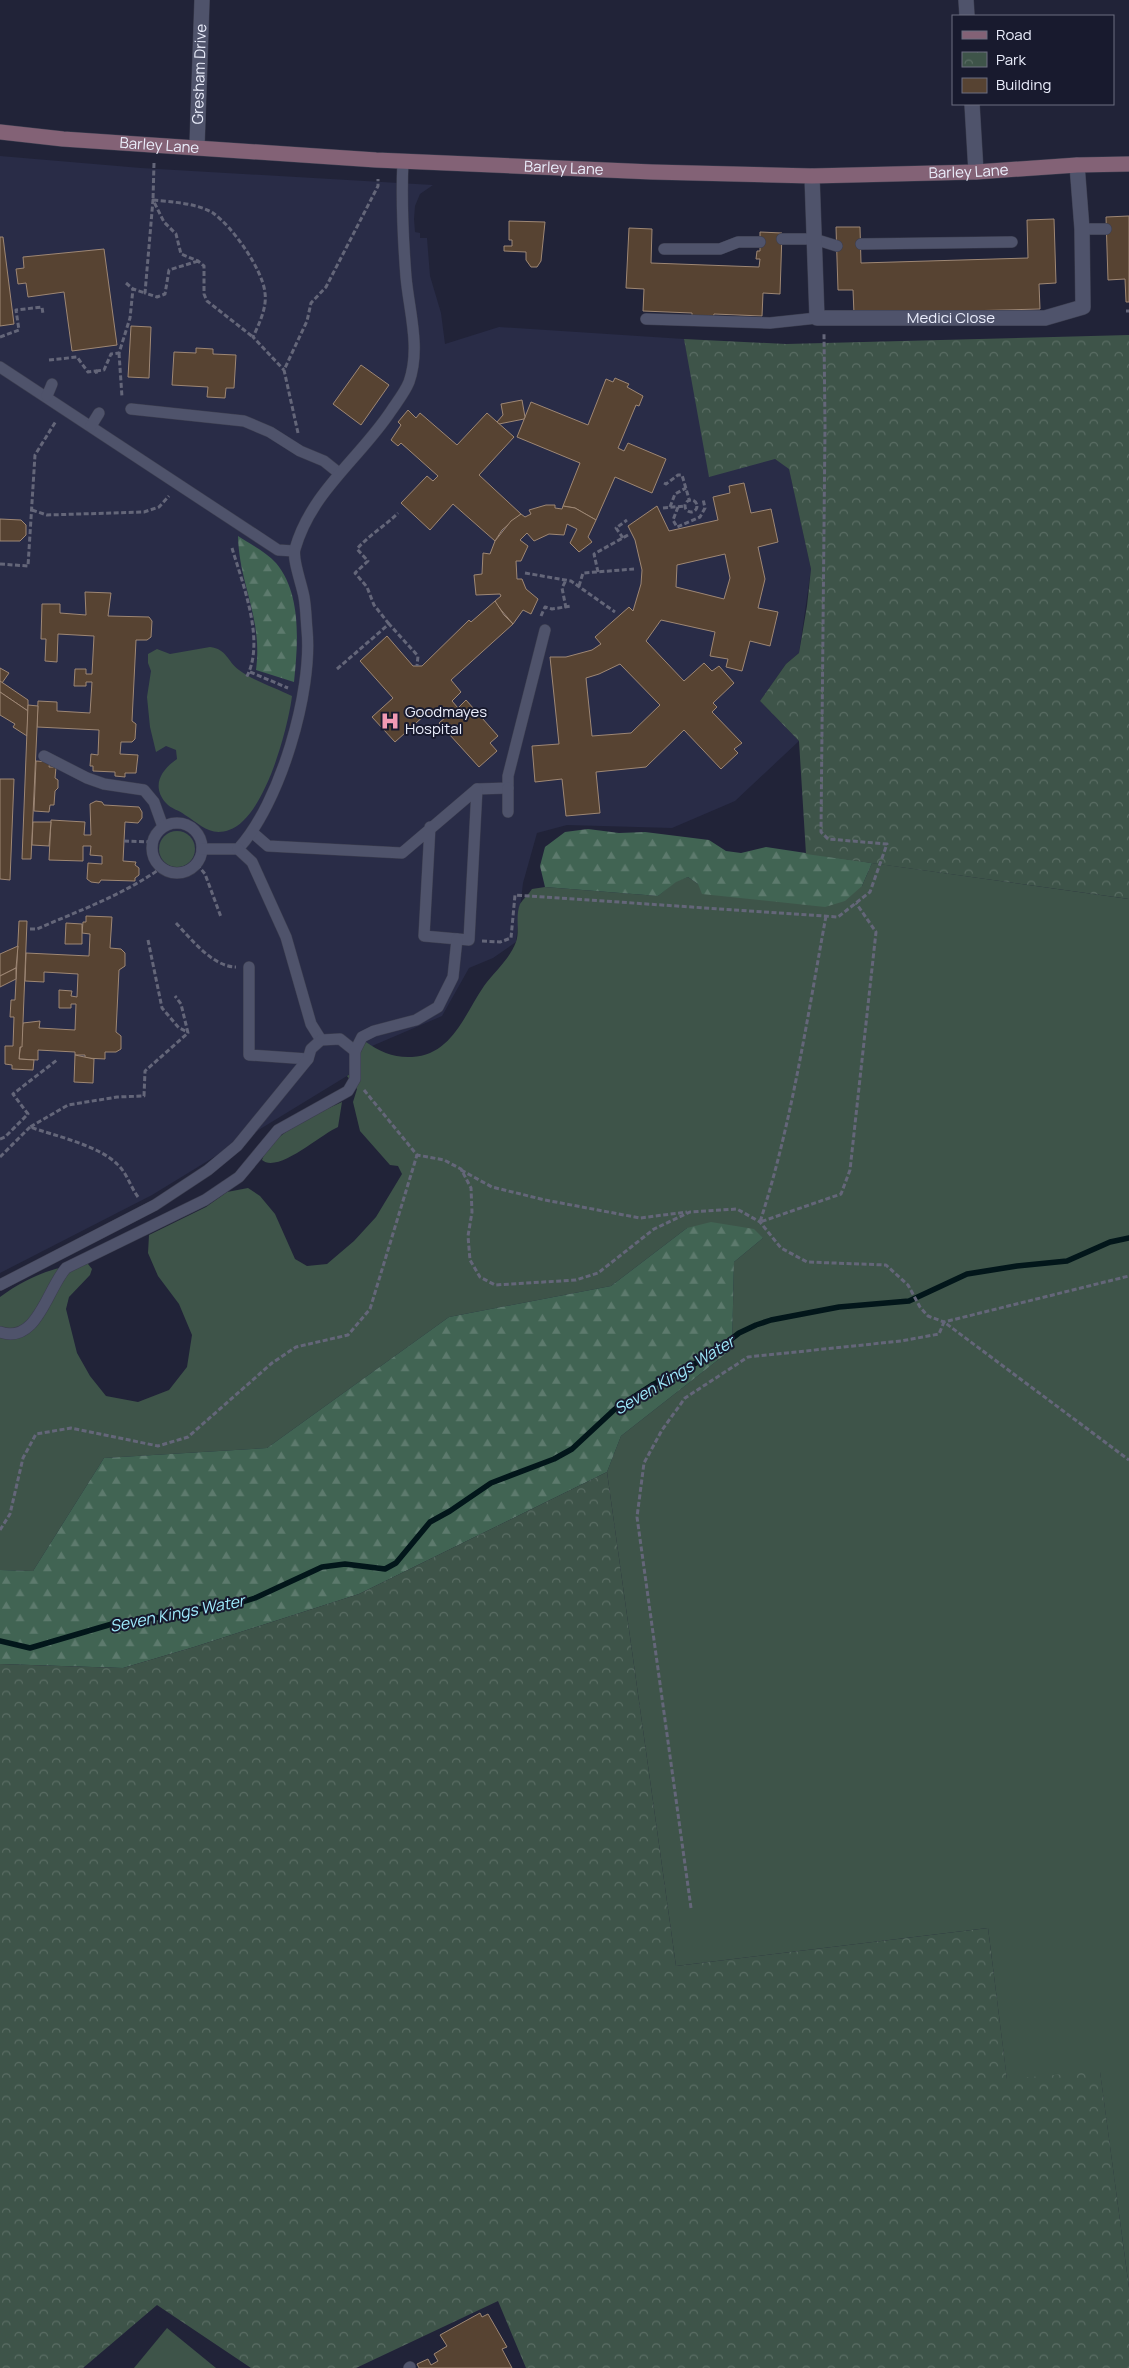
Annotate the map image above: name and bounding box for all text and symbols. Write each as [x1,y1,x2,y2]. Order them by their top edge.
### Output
legend [952,15,1114,105]
street label: Gresham Drive [187,23,211,125]
text: Road [996,24,1032,45]
text: Park [996,49,1026,70]
text: Building [996,74,1051,95]
street label: Barley Lane [119,132,200,158]
street label: Barley Lane [523,155,604,180]
street label: Barley Lane [928,159,1009,183]
street label: Medici Close [907,307,995,328]
place label: Goodmayes Hospital [405,701,487,739]
hospital icon: Goodmayes Hospital [379,710,401,732]
water label: Seven Kings Water [610,1329,740,1420]
water label: Seven Kings Water [108,1589,248,1637]

